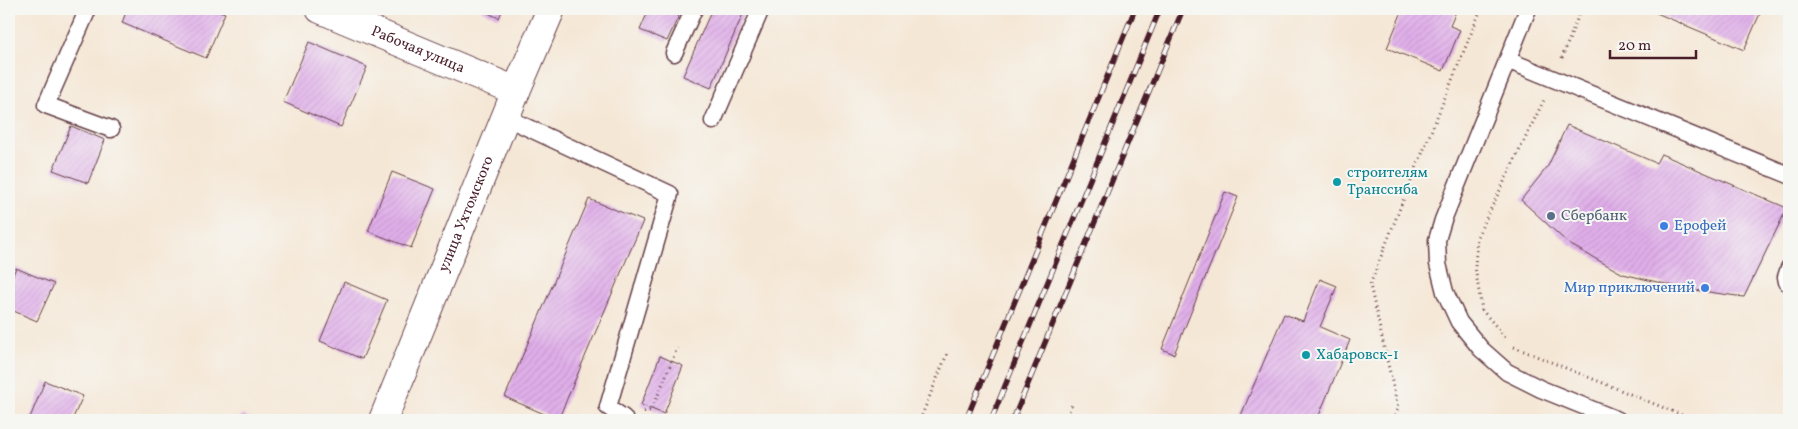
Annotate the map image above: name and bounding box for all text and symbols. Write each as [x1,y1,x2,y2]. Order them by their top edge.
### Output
street label: Рабочая улица [368,21,468,79]
scale bar [1610,28,1697,60]
text: 20 m [1618,36,1651,57]
street label: улица Ухтомского [433,153,499,276]
place label: строителям Транссиба [1347,163,1428,201]
marker: строителям Транссиба [1331,176,1343,188]
place label: Сбербанк [1561,206,1627,227]
marker: Сбербанк [1545,210,1557,222]
place label: Ерофей [1674,216,1726,237]
marker: Ерофей [1658,220,1670,232]
place label: Мир приключений [1564,278,1695,299]
marker: Мир приключений [1699,282,1711,294]
place label: Хабаровск-1 [1316,345,1399,366]
marker: Хабаровск-1 [1300,349,1312,361]

